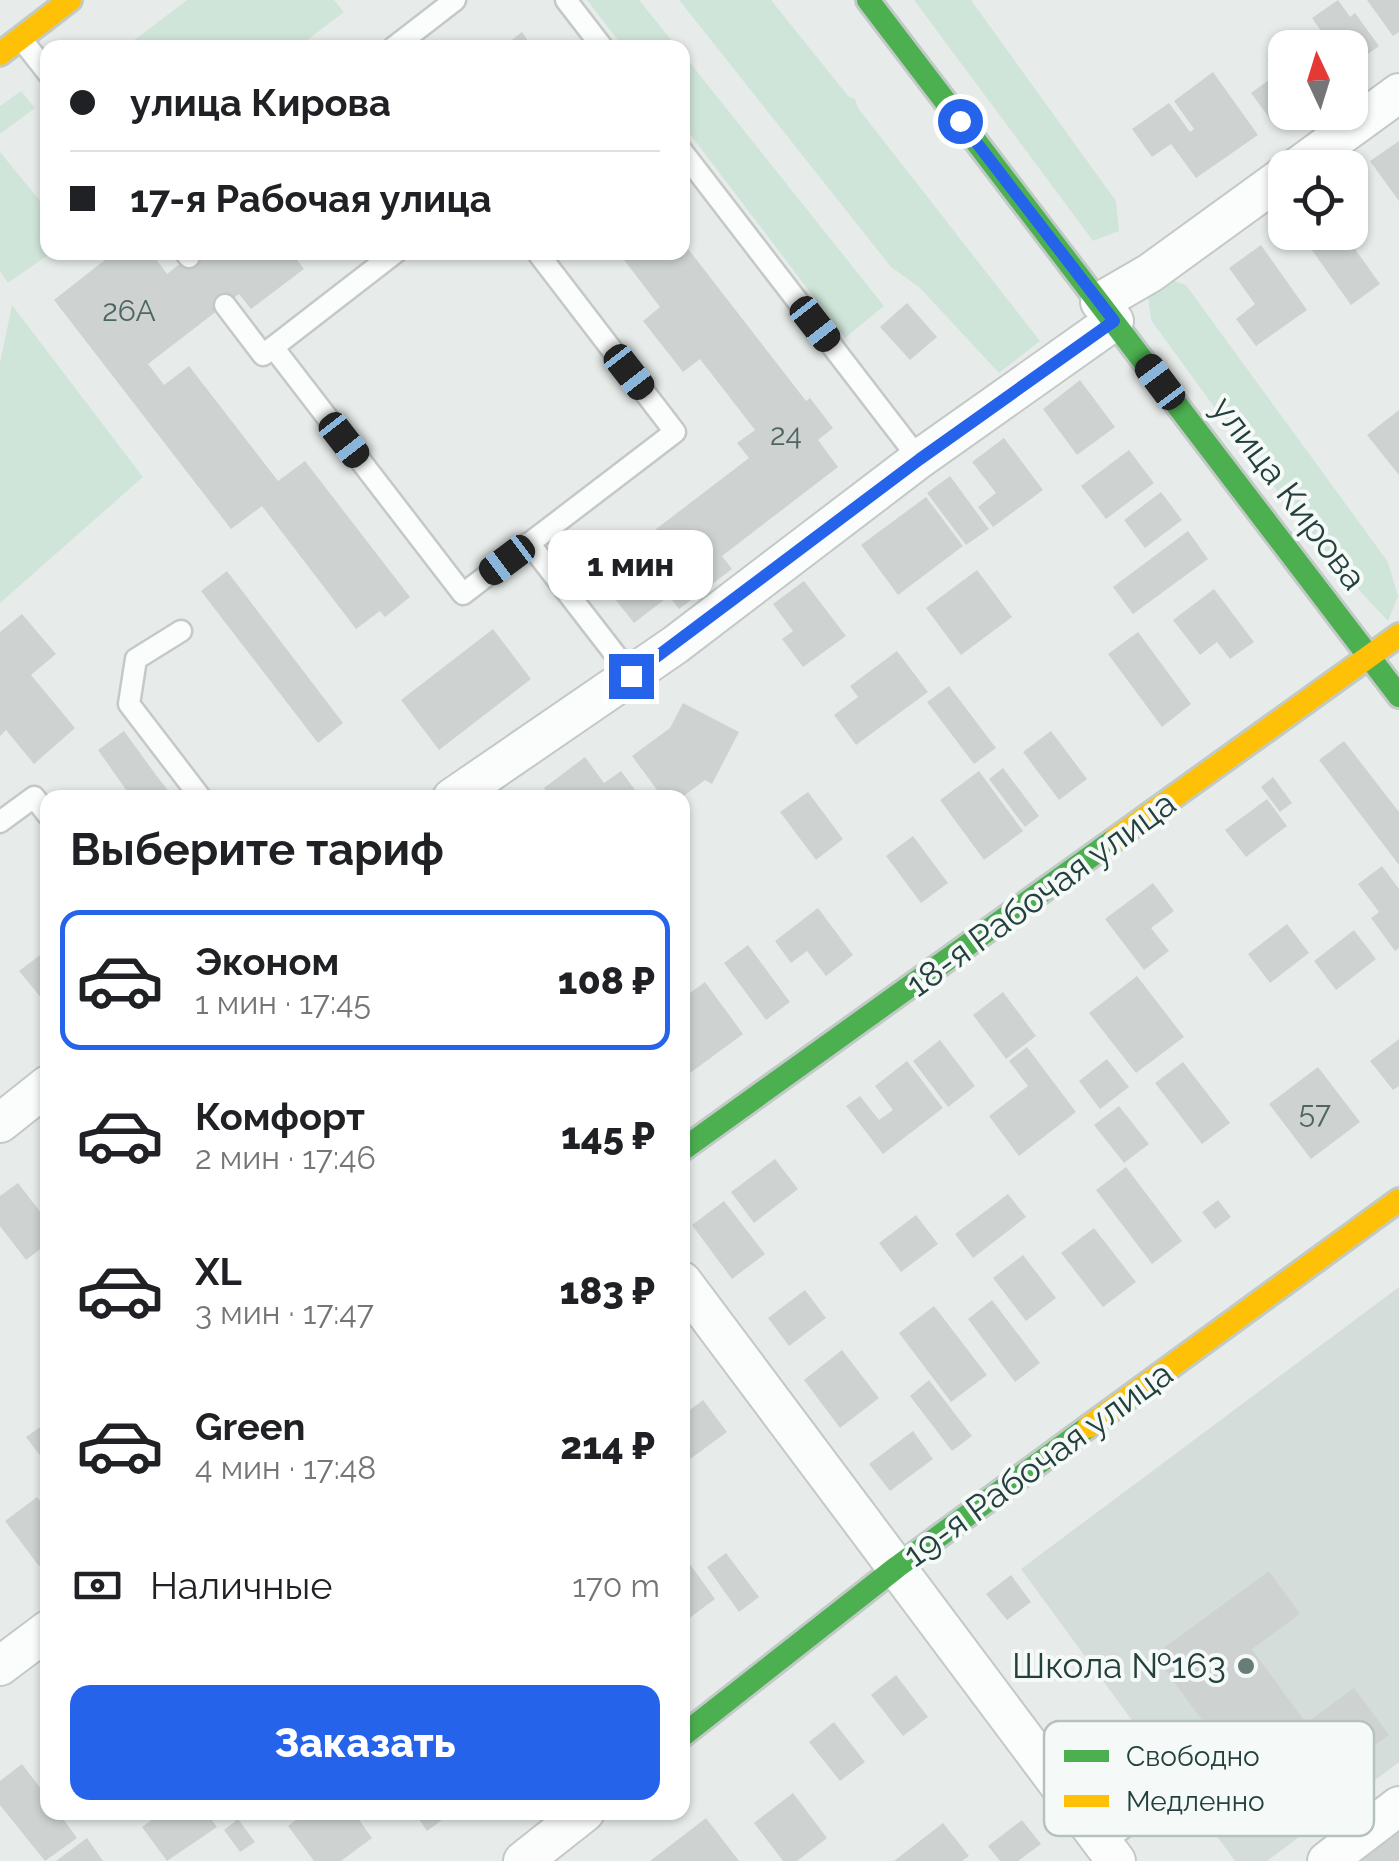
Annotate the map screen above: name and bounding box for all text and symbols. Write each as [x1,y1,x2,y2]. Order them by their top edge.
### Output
north arrow [1268,30,1368,130]
map controls [1268,30,1368,250]
text: улица Кирова [130,80,391,125]
route start [938,99,983,144]
button: locate [1268,150,1368,250]
text: 17-я Рабочая улица [130,176,492,221]
car [785,291,845,357]
house number: 26А [102,293,156,328]
car [599,339,659,405]
car [1130,349,1190,415]
street label: улица Кирова [1203,388,1375,597]
car [314,407,374,473]
house number: 24 [770,417,802,452]
car [474,530,540,590]
callout: 1 мин [548,531,714,601]
text: 1 мин [587,546,674,583]
route end [609,654,654,699]
street label: 18-я Рабочая улица [898,782,1183,1005]
text: Выберите тариф [70,823,444,876]
icon: car [75,935,165,1025]
text: Эконом [195,939,339,984]
text: 108 ₽ [558,958,655,1003]
text: 1 мин · 17:45 [195,984,371,1021]
icon: car [75,1090,165,1180]
text: Комфорт [195,1094,365,1139]
house number: 57 [1299,1095,1331,1130]
text: 145 ₽ [561,1113,655,1158]
text: 2 мин · 17:46 [195,1139,376,1176]
icon: car [75,1245,165,1335]
text: XL [195,1249,242,1294]
text: 183 ₽ [559,1268,655,1313]
text: 3 мин · 17:47 [195,1294,374,1331]
street label: 19-я Рабочая улица [895,1352,1180,1575]
icon: car [75,1400,165,1490]
text: Green [195,1404,305,1449]
text: 214 ₽ [560,1423,655,1468]
text: 4 мин · 17:48 [195,1449,376,1486]
icon: cash [70,1558,125,1613]
text: Наличные [150,1563,333,1608]
text: 170 m [572,1567,660,1604]
place label: Школа №163 [1012,1645,1226,1686]
marker: Школа №163 [1235,1655,1257,1677]
button: Заказать [70,1685,660,1800]
legend [1044,1721,1374,1836]
text: Свободно [1126,1740,1260,1773]
text: Медленно [1126,1785,1265,1818]

